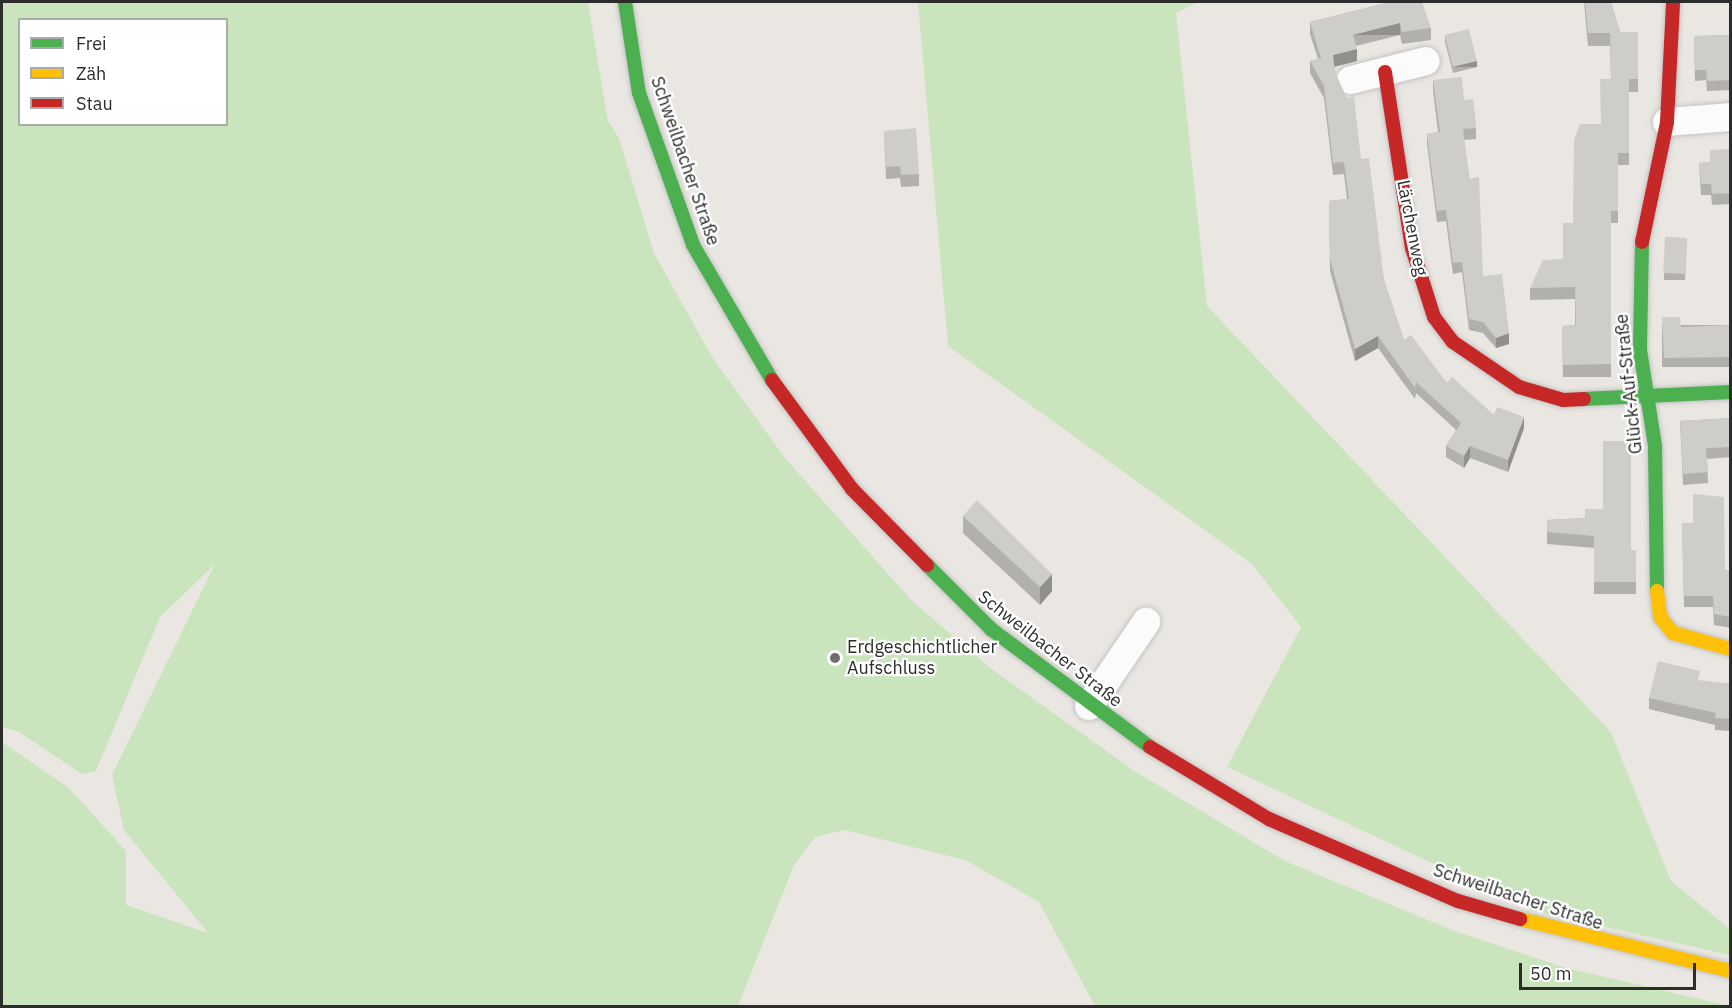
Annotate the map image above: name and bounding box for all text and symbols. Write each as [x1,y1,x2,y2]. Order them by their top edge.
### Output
legend [18,18,228,126]
text: Frei [76,32,107,55]
text: Zäh [76,62,106,85]
street label: Schweilbacher Straße [646,74,724,248]
text: Stau [76,92,113,115]
street label: Lärchenweg [1392,178,1432,278]
street label: Glück-Auf-Straße [1611,313,1647,455]
street label: Schweilbacher Straße [974,586,1126,712]
place label: Erdgeschichtlicher Aufschluss [847,637,997,680]
marker: Erdgeschichtlicher Aufschluss [828,651,842,665]
street label: Schweilbacher Straße [1430,859,1606,935]
scale bar [1522,951,1699,989]
text: 50 m [1530,962,1572,985]

